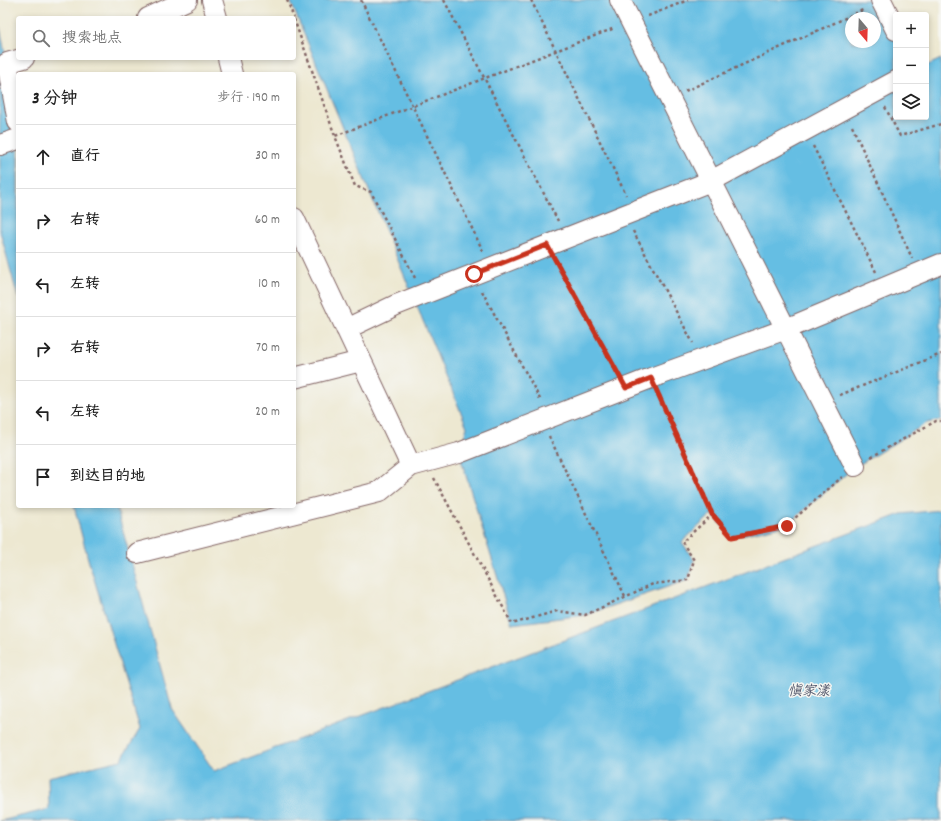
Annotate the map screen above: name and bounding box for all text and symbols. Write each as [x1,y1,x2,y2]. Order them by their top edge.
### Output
north arrow [845,12,881,48]
map controls [893,12,929,120]
button: + [893,12,929,48]
search box [16,16,296,60]
icon: search [30,27,52,49]
text: 搜索地点 [62,28,122,50]
button: − [893,48,929,84]
button: layers [893,84,929,120]
text: 3 分钟 [32,88,77,112]
text: 步行 · 190 m [217,89,280,108]
icon: ahead [32,146,54,168]
text: 直行 [70,146,100,168]
text: 30 m [255,147,280,166]
icon: right [32,210,54,232]
text: 右转 [70,210,100,232]
text: 60 m [255,211,280,230]
route start [465,265,483,283]
icon: left [32,274,54,296]
text: 左转 [70,274,100,296]
text: 10 m [258,275,280,294]
icon: right [32,338,54,360]
text: 右转 [70,338,100,360]
text: 70 m [256,339,280,358]
icon: left [32,402,54,424]
text: 左转 [70,402,100,424]
text: 20 m [255,403,280,422]
icon: arrive [32,466,54,488]
text: 到达目的地 [70,466,145,488]
route end [778,517,796,535]
water label: 慎家漾 [788,682,831,702]

